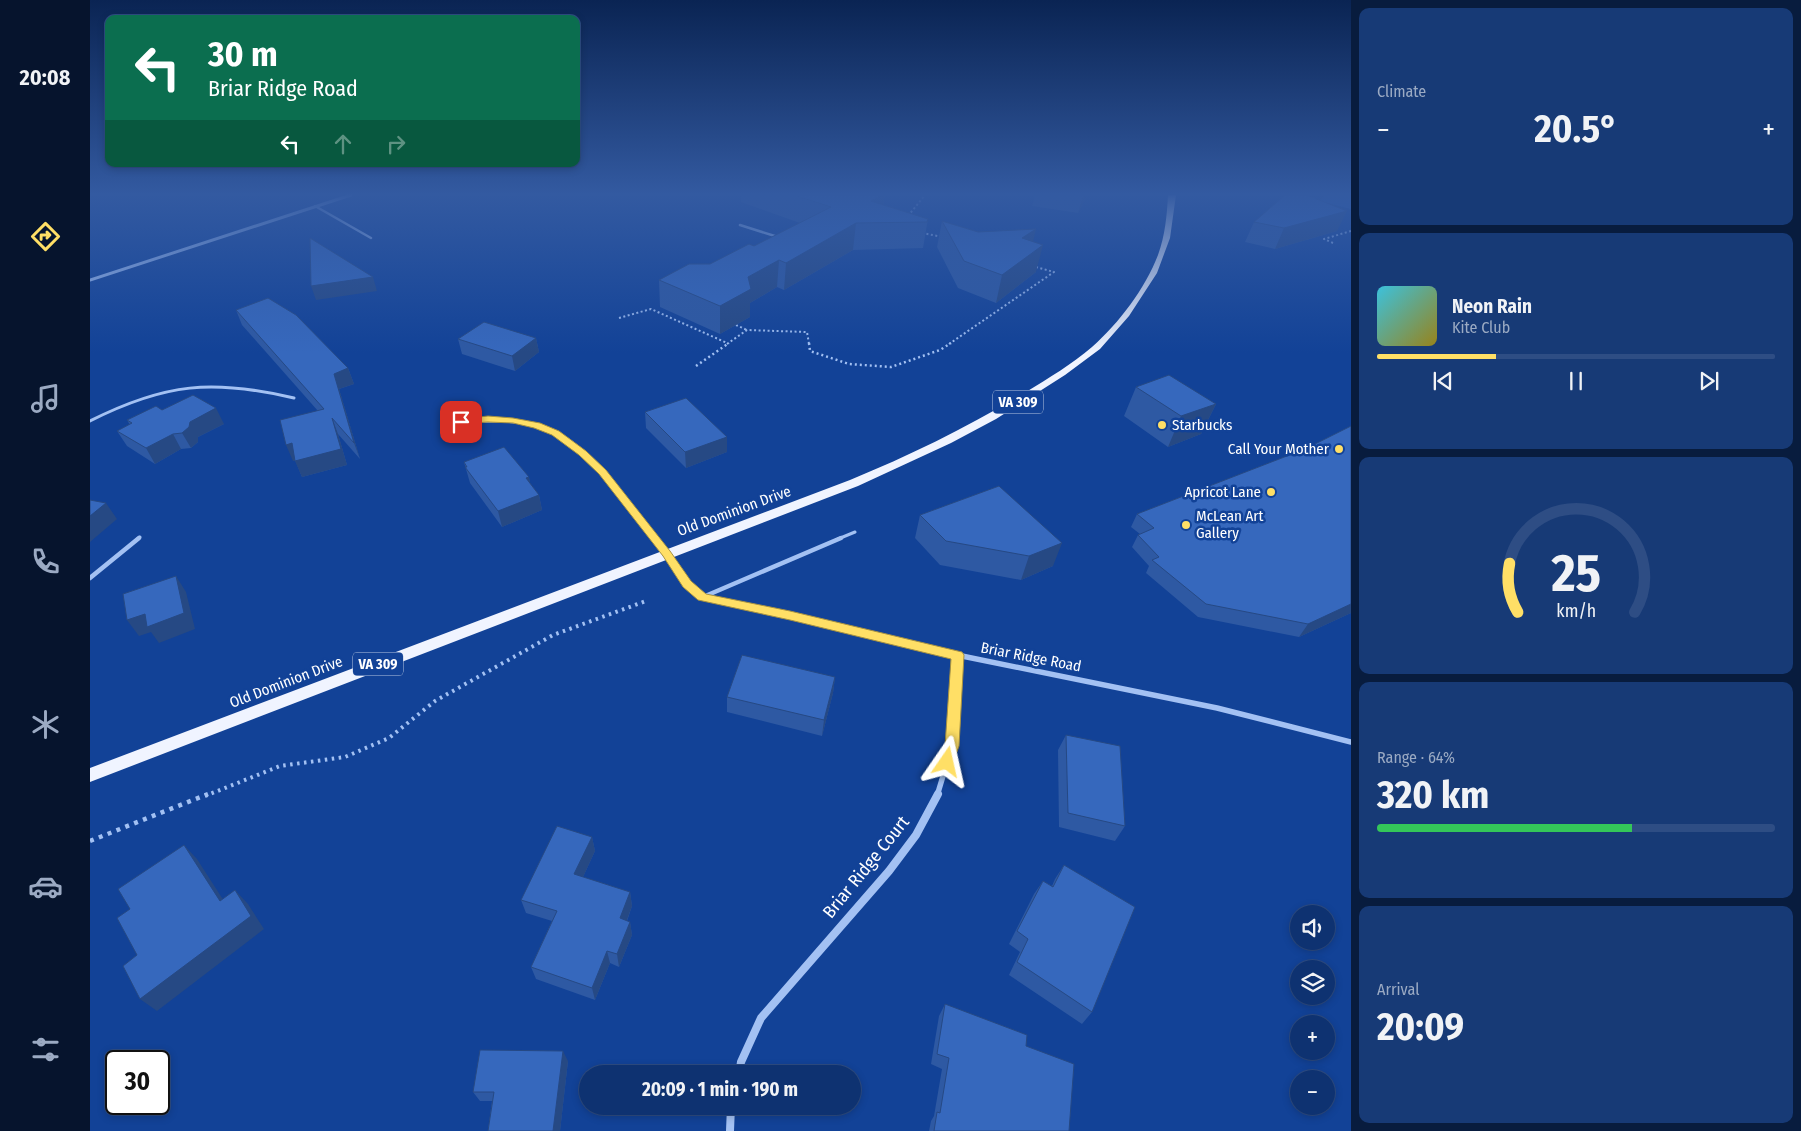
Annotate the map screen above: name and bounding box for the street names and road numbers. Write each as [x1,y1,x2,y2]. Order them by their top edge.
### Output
road number: VA 309 [993,391,1043,414]
street label: Old Dominion Drive [675,482,793,540]
street label: Briar Ridge Road [979,638,1083,676]
street label: Old Dominion Drive [227,652,345,712]
road number: VA 309 [353,652,403,676]
street label: Briar Ridge Court [818,811,914,923]

